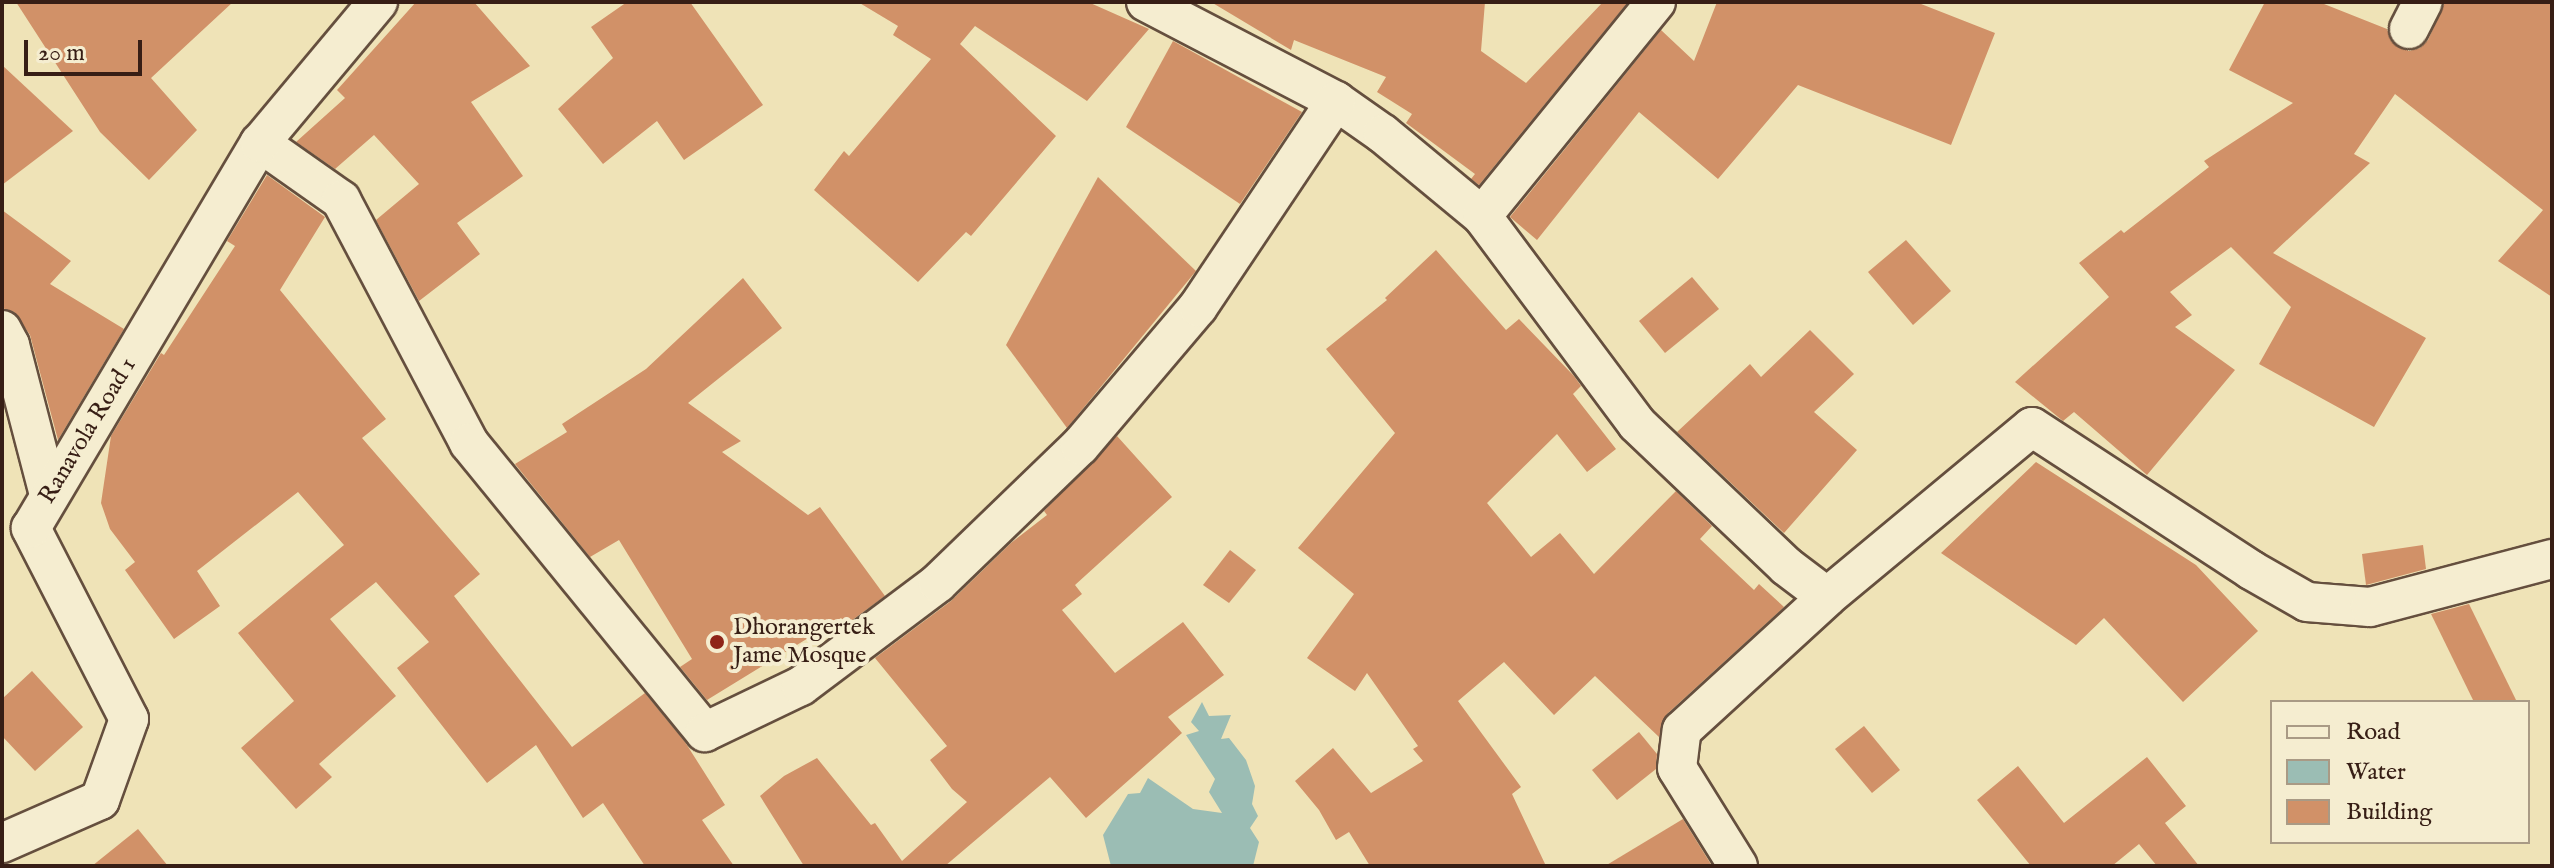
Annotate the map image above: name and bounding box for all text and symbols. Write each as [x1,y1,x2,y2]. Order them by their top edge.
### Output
scale bar [28,24,146,74]
text: 20 m [38,38,85,69]
street label: Ranavola Road 1 [33,353,143,509]
place label: Dhorangertek Jame Mosque [733,614,875,670]
marker: Dhorangertek Jame Mosque [708,633,726,651]
legend [2270,700,2530,844]
text: Road [2346,717,2400,748]
text: Water [2346,757,2406,788]
text: Building [2346,797,2432,828]

